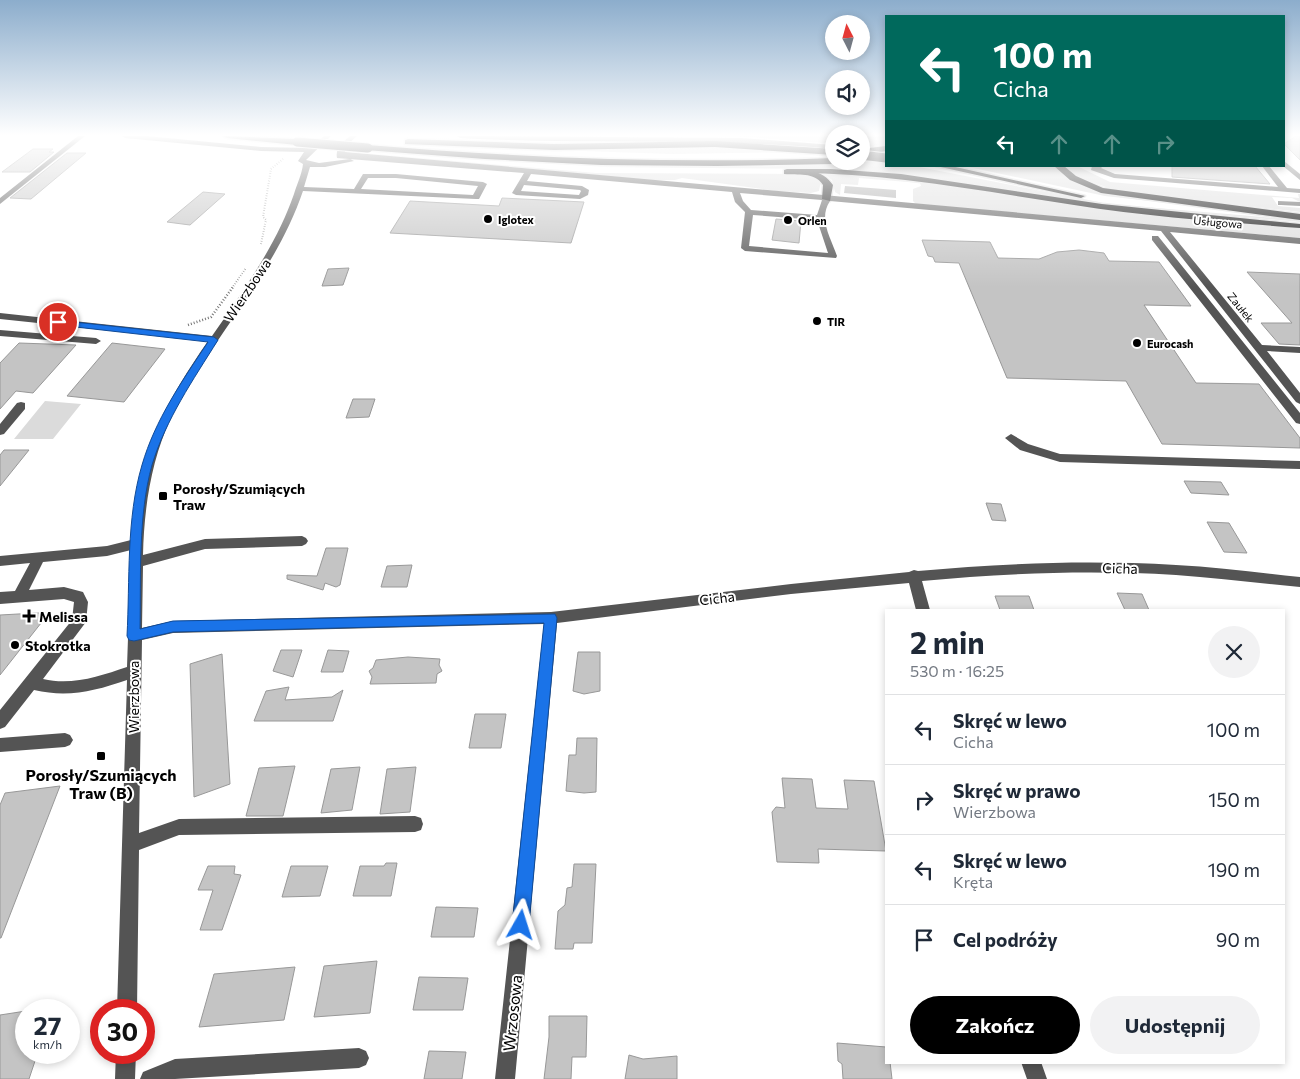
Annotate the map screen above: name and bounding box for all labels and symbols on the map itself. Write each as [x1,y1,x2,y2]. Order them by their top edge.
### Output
north arrow [825,15,870,60]
marker: Iglotex [482,213,494,225]
place label: Iglotex [498,213,534,226]
street label: Usługowa [1193,213,1243,231]
marker: Orlen [782,214,794,226]
place label: Orlen [798,214,827,227]
street label: Wierzbowa [220,255,274,325]
street label: Zaułek [1225,290,1257,324]
pin [37,301,79,343]
marker: TIR [811,315,823,327]
place label: TIR [827,315,846,328]
marker: Eurocash [1131,337,1143,349]
place label: Eurocash [1147,337,1193,350]
place label: Porosły/Szumiących Traw [173,480,305,513]
marker: Porosły/Szumiących Traw [157,490,169,502]
street label: Cicha [1102,559,1138,577]
street label: Cicha [698,587,736,609]
place label: Melissa [39,608,88,625]
marker: Melissa [23,610,35,622]
place label: Stokrotka [25,637,91,654]
marker: Stokrotka [9,639,21,651]
street label: Wierzbowa [125,661,142,733]
marker: Porosły/Szumiących Traw (B) [95,750,107,762]
place label: Porosły/Szumiących Traw (B) [26,765,176,802]
position arrow [494,898,546,950]
street label: Wrzosowa [499,974,525,1052]
speed limit sign: 30 [90,999,155,1064]

